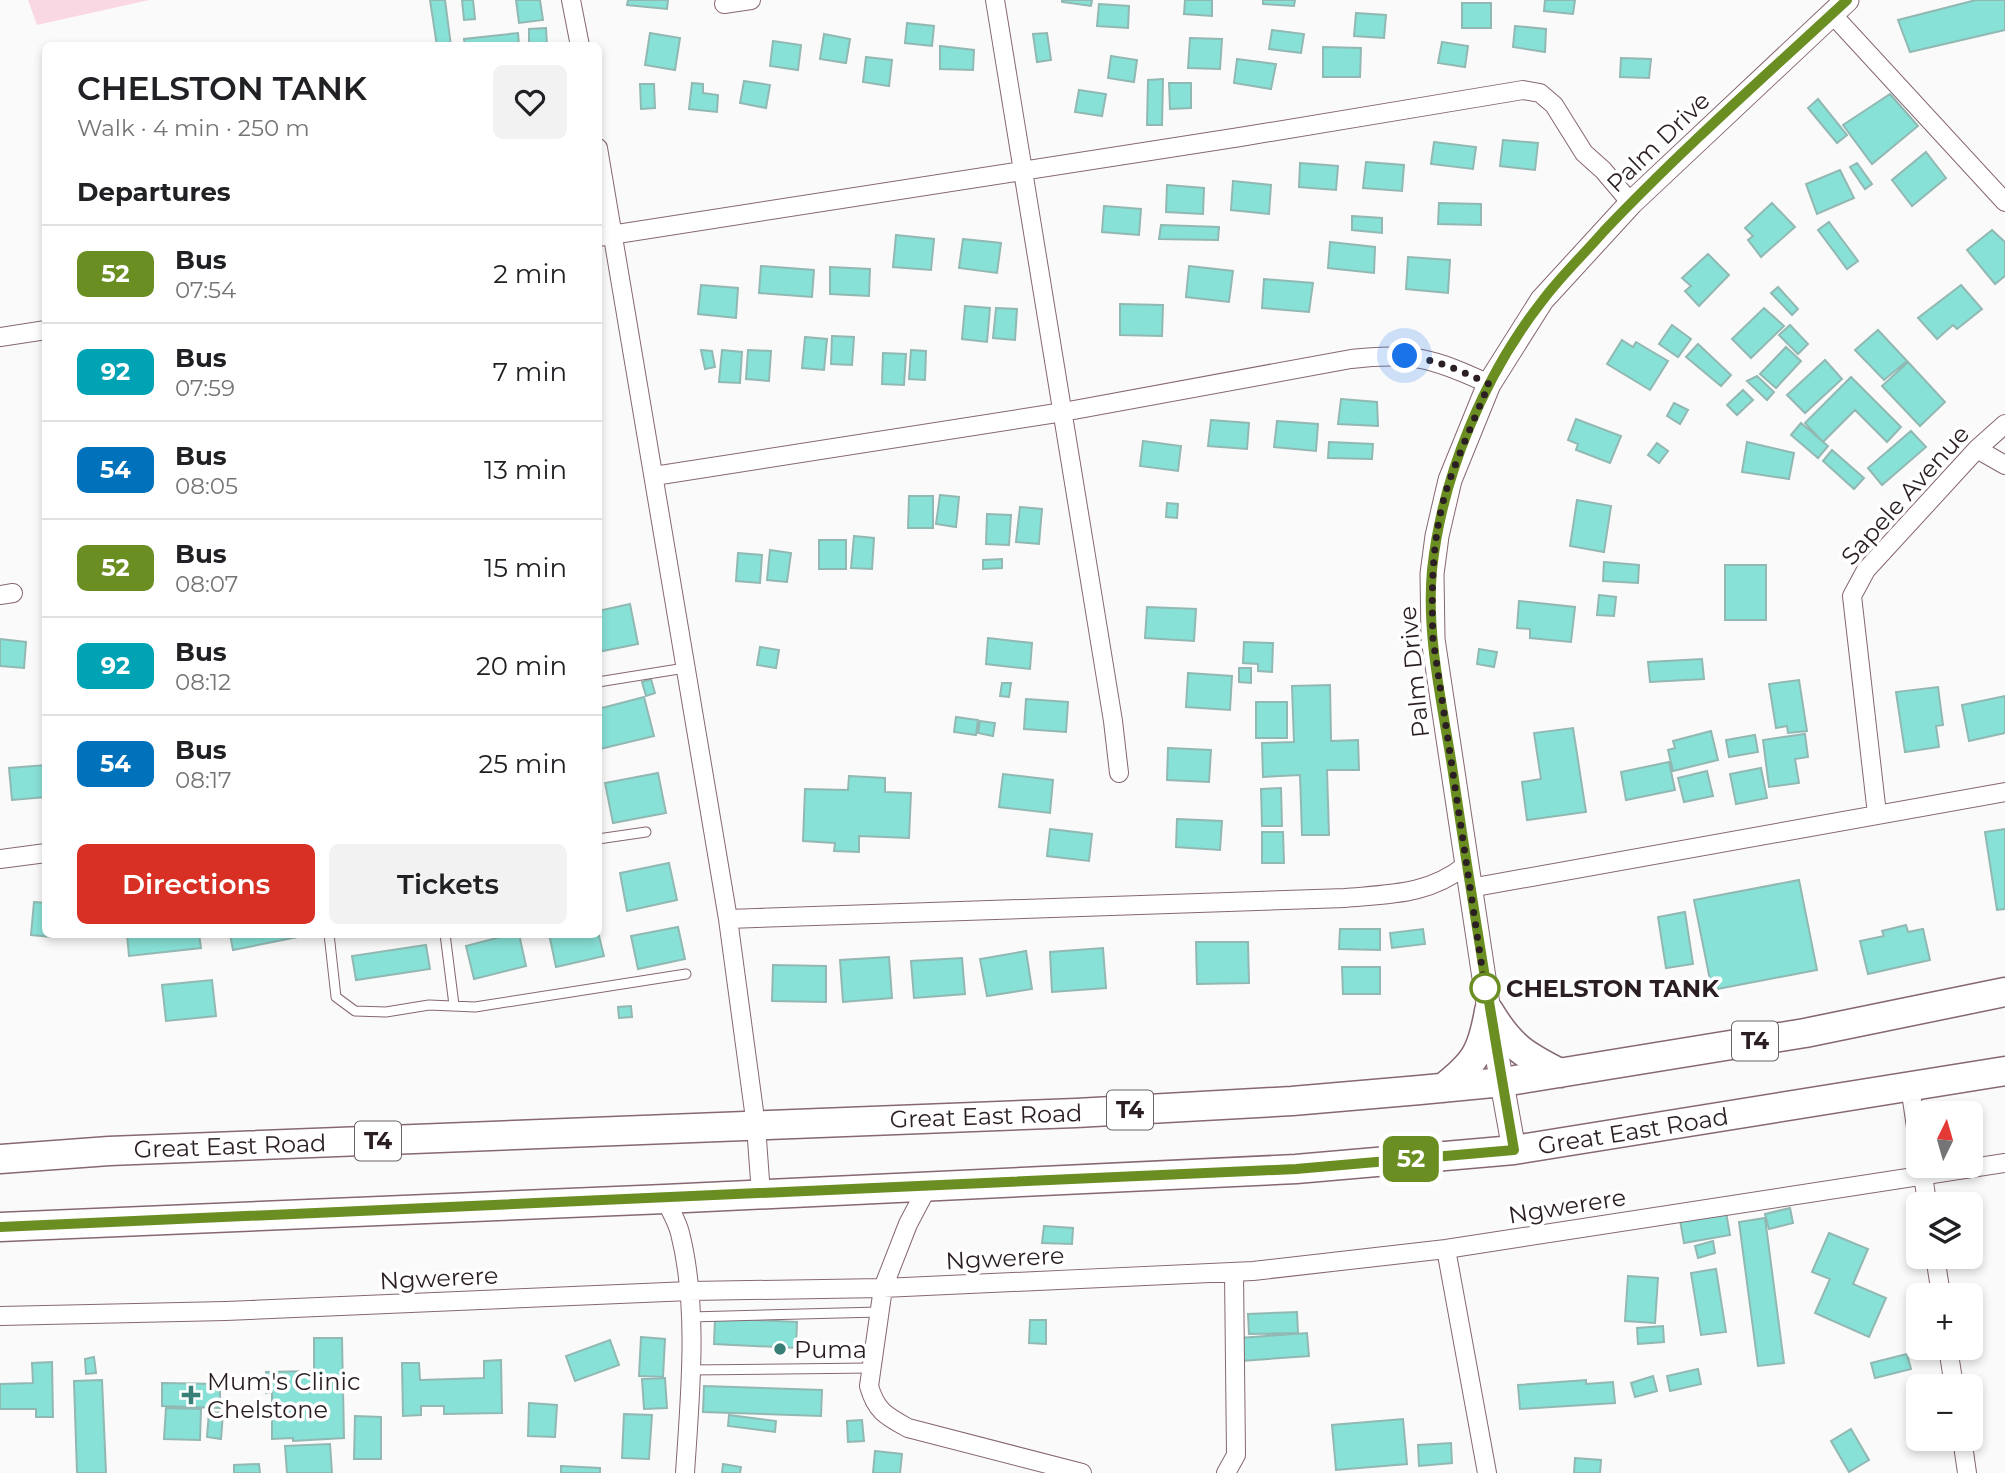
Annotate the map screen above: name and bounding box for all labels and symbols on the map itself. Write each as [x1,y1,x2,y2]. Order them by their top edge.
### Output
street label: Palm Drive [1600,86,1716,198]
your location [1387,338,1422,373]
street label: Sapele Avenue [1835,419,1975,571]
street label: Palm Drive [1393,605,1435,739]
marker: CHELSTON TANK [1470,973,1500,1003]
place label: CHELSTON TANK [1506,974,1720,1003]
road number: T4 [1732,1022,1778,1060]
road number: T4 [1107,1091,1153,1130]
street label: Great East Road [889,1098,1083,1134]
north arrow [1906,1101,1983,1178]
street label: Great East Road [1536,1102,1730,1160]
road number: T4 [355,1122,401,1160]
street label: Great East Road [133,1128,327,1164]
line badge: 52 [1380,1136,1442,1182]
street label: Ngwerere [1506,1182,1628,1230]
street label: Ngwerere [945,1240,1065,1276]
street label: Ngwerere [379,1260,499,1296]
place label: Puma [794,1335,867,1364]
marker: Puma [772,1341,788,1357]
place label: Mum's Clinic Chelstone [207,1367,360,1424]
marker: Mum's Clinic Chelstone [181,1385,201,1405]

